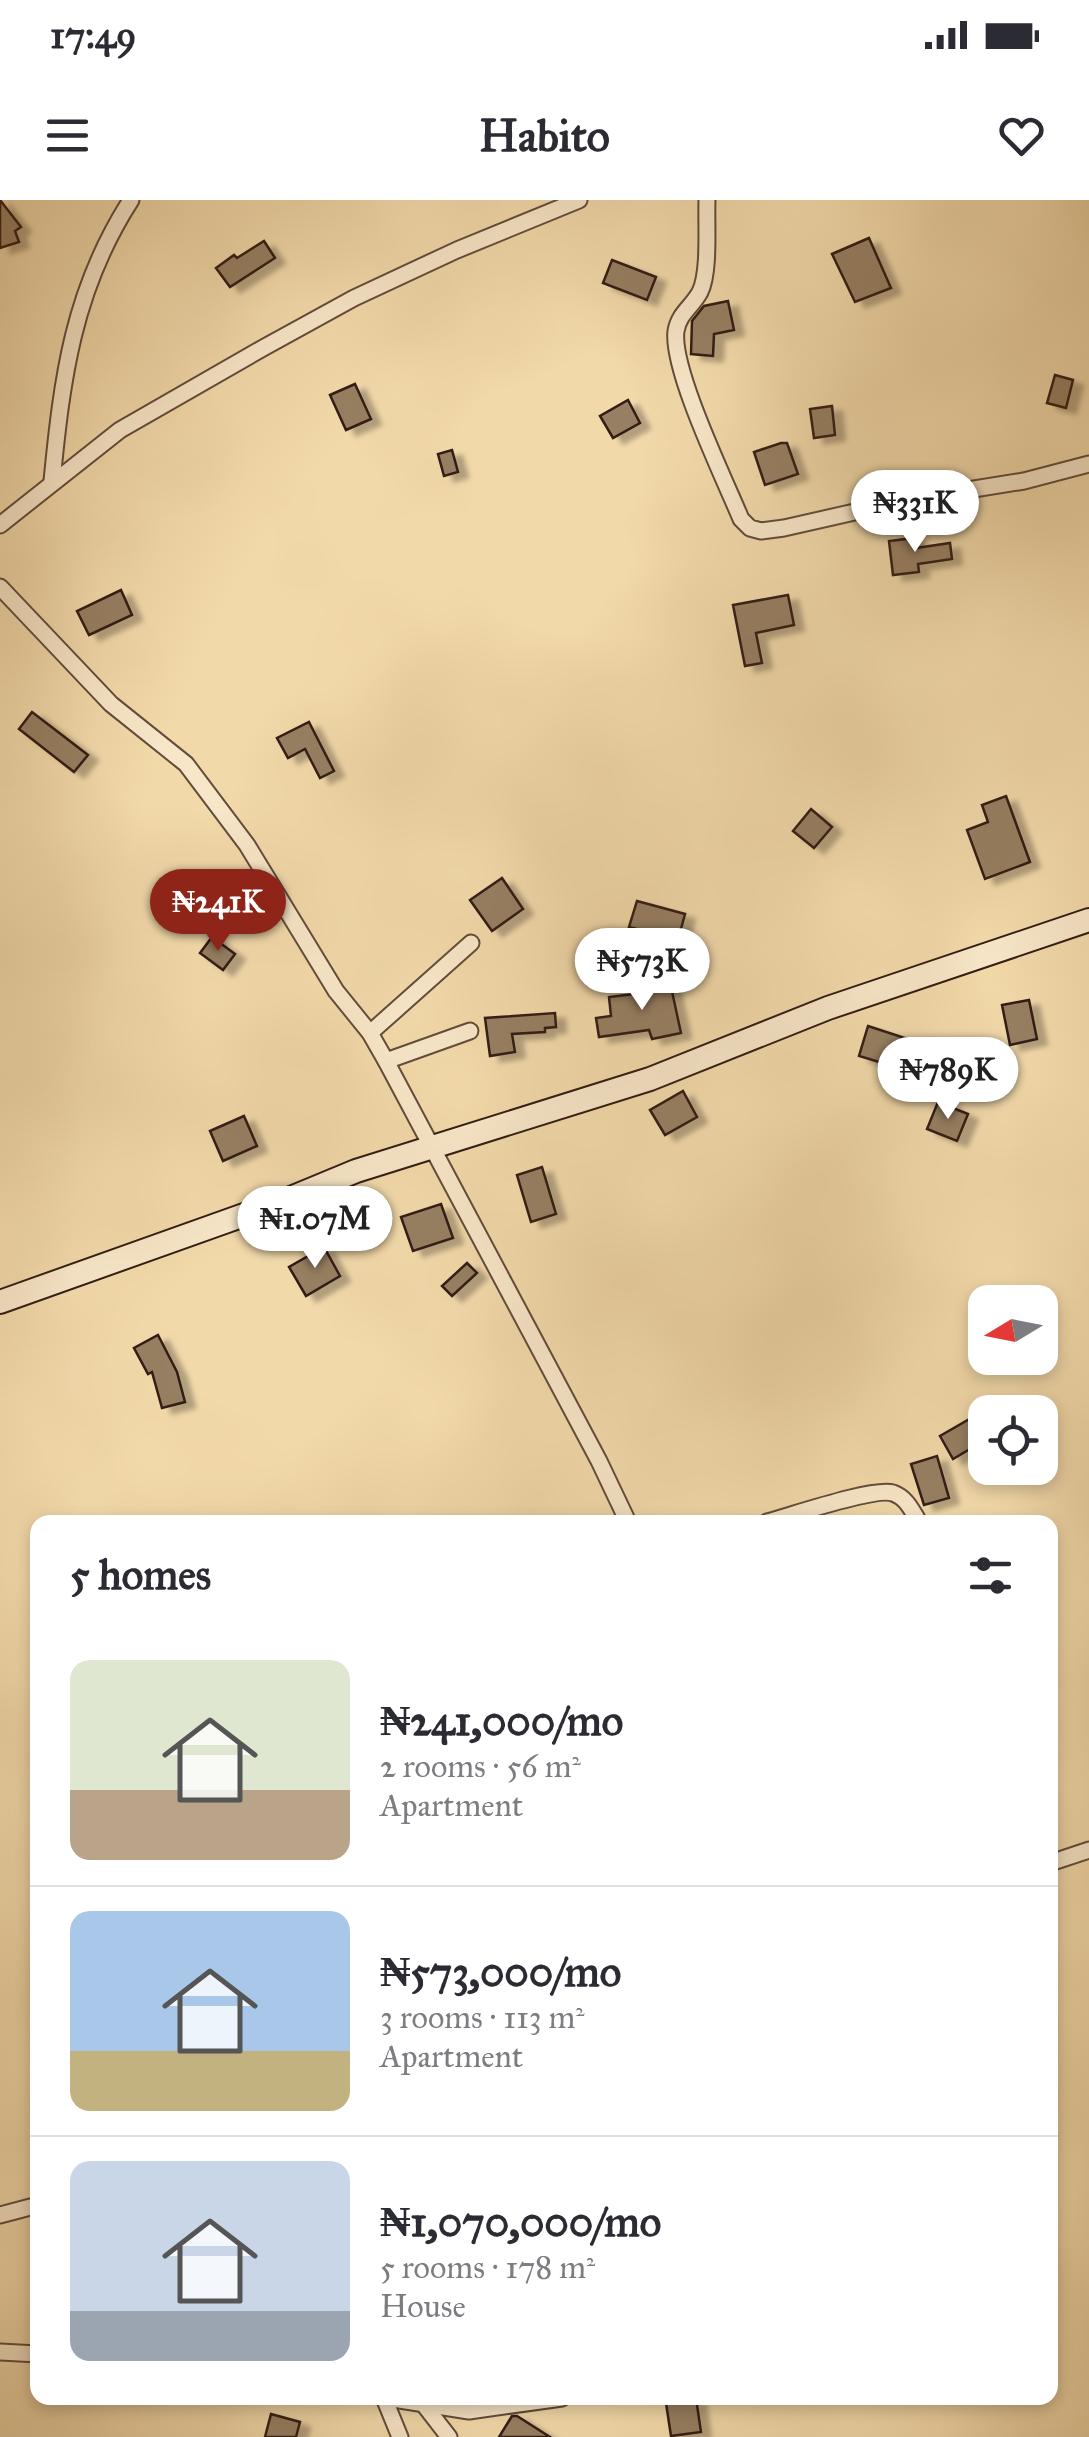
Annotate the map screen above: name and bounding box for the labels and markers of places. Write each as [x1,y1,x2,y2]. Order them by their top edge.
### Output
pin: ₦331K [845,470,985,555]
pin: ₦241K [148,869,288,954]
pin: ₦573K [572,928,712,1013]
pin: ₦789K [878,1037,1018,1122]
pin: ₦1.07M [234,1186,396,1271]

